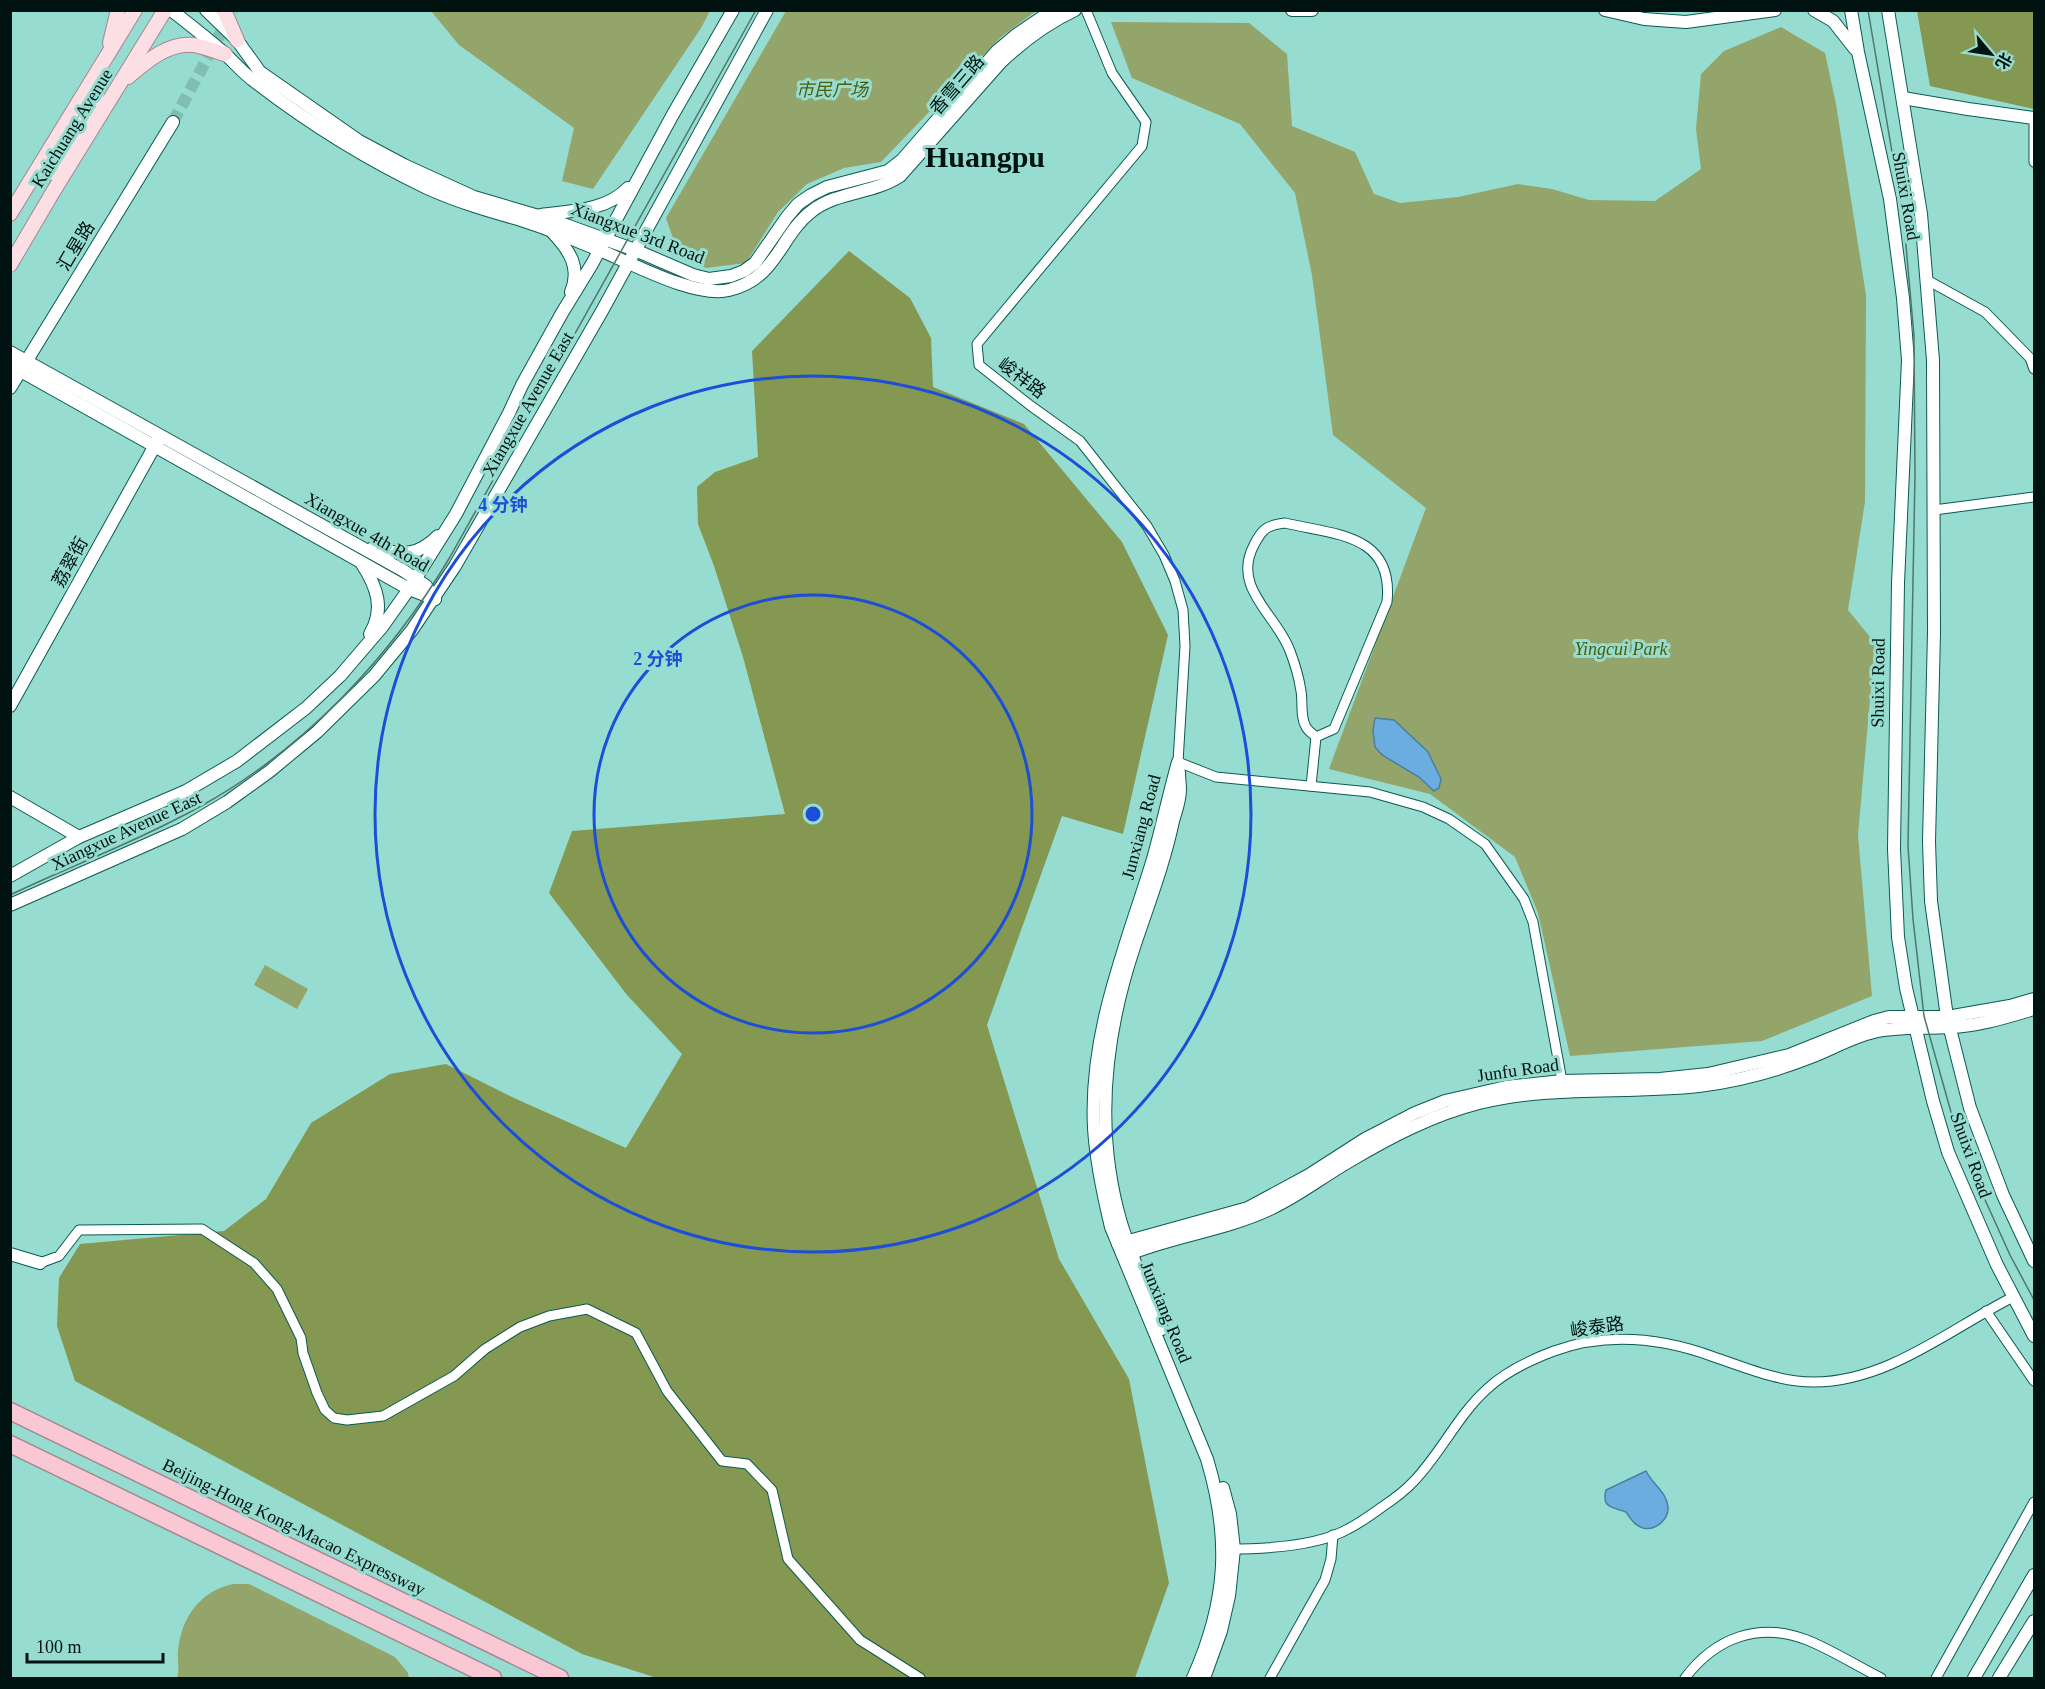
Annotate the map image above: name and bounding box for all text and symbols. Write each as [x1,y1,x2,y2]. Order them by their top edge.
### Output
north arrow [1961,24,2021,84]
text: 北 [1992,50,2015,72]
street label: 香雪三路 [926,51,988,119]
street label: Kaichuang Avenue [27,65,117,191]
park label: 市民广场 [796,80,870,100]
district label: Huangpu [925,140,1045,173]
street label: Shuixi Road [1888,150,1924,242]
street label: Xiangxue 3rd Road [569,198,707,268]
street label: 汇星路 [54,218,98,274]
street label: Xiangxue Avenue East [478,328,578,480]
street label: 峻祥路 [994,354,1050,402]
street label: Xiangxue 4th Road [301,488,433,576]
text: 4 分钟 [478,495,528,515]
street label: 荔翠街 [48,534,92,590]
street label: Shuixi Road [1867,638,1889,728]
park label: Yingcui Park [1574,639,1669,659]
text: 2 分钟 [633,649,683,669]
street label: Junxiang Road [1117,772,1165,882]
street label: Xiangxue Avenue East [48,787,204,875]
centre of rings [803,804,823,824]
street label: Junfu Road [1476,1054,1560,1086]
street label: Shuixi Road [1946,1110,1996,1200]
street label: Junxiang Road [1137,1258,1195,1366]
street label: 峻泰路 [1569,1313,1625,1341]
street label: Beijing-Hong Kong-Macao Expressway [159,1454,429,1600]
scale bar [27,1626,164,1664]
text: 100 m [36,1637,82,1657]

